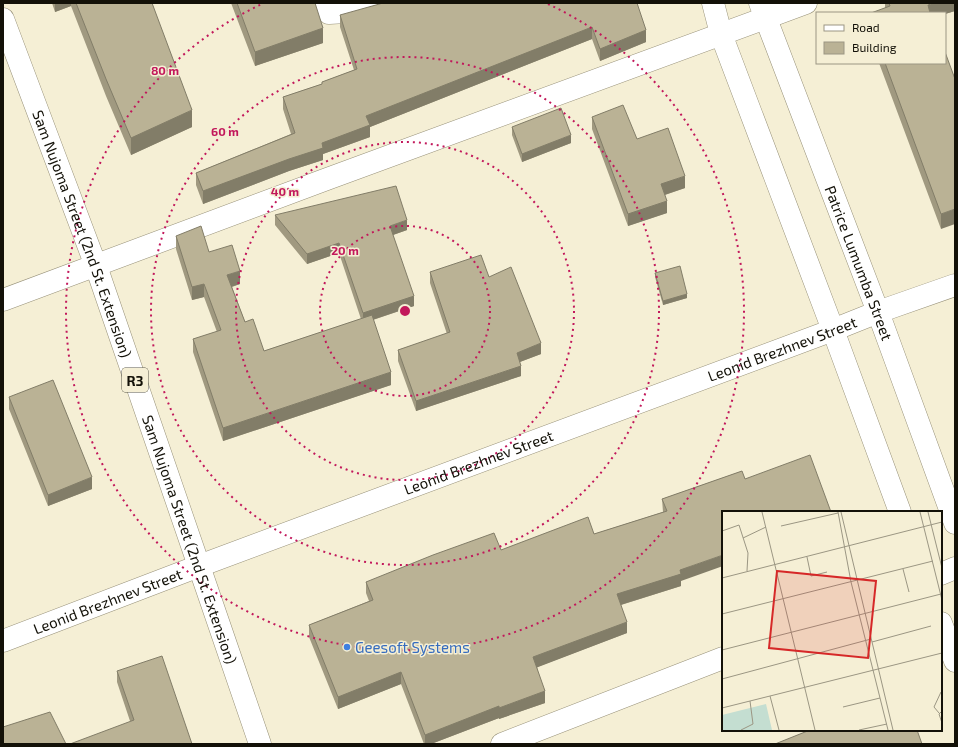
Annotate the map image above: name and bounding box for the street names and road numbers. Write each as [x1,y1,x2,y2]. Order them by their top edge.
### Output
street label: Sam Nujoma Street (2nd St. Extension) [29,108,136,360]
street label: Patrice Lumumba Street [821,183,897,343]
street label: Leonid Brezhnev Street [705,312,859,385]
road number: R3 [122,368,148,392]
street label: Sam Nujoma Street (2nd St. Extension) [139,413,241,666]
street label: Leonid Brezhnev Street [401,426,556,498]
street label: Leonid Brezhnev Street [31,564,185,638]

